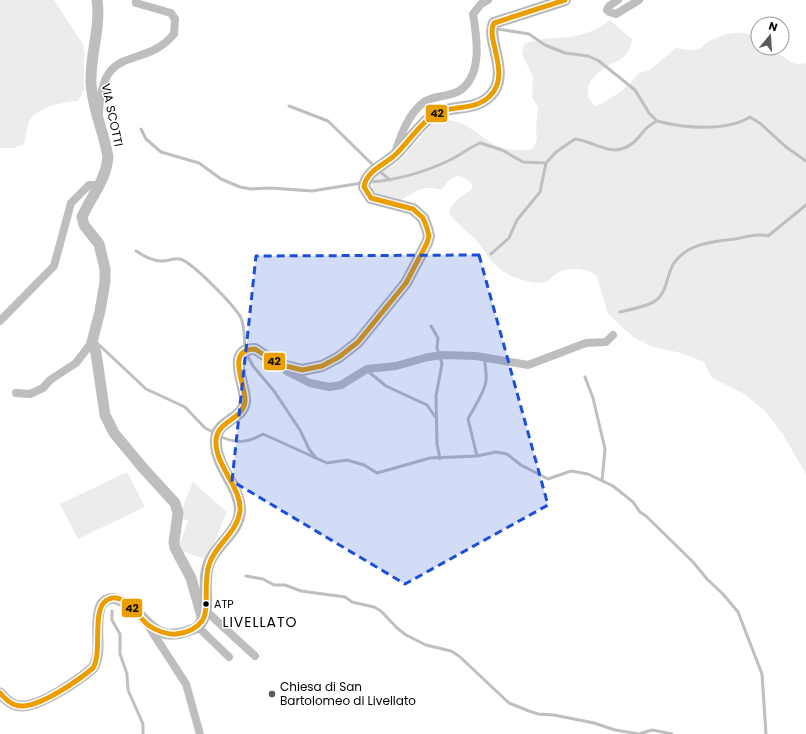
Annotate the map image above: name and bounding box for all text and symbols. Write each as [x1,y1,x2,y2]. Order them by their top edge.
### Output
north arrow [750,16,790,56]
text: N [767,18,780,35]
street label: VIA SCOTTI [98,82,127,148]
line badge: 42 [425,104,448,123]
text: 42 [430,105,444,121]
line badge: 42 [263,352,286,371]
text: 42 [267,353,281,369]
place label: ATP [214,596,234,612]
line badge: 42 [121,598,143,618]
marker: ATP [201,599,211,609]
text: 42 [125,600,139,616]
district label: LIVELLATO [222,612,298,632]
place label: Chiesa di San Bartolomeo di Livellato [280,678,416,709]
marker: Chiesa di San Bartolomeo di Livellato [267,689,277,699]

